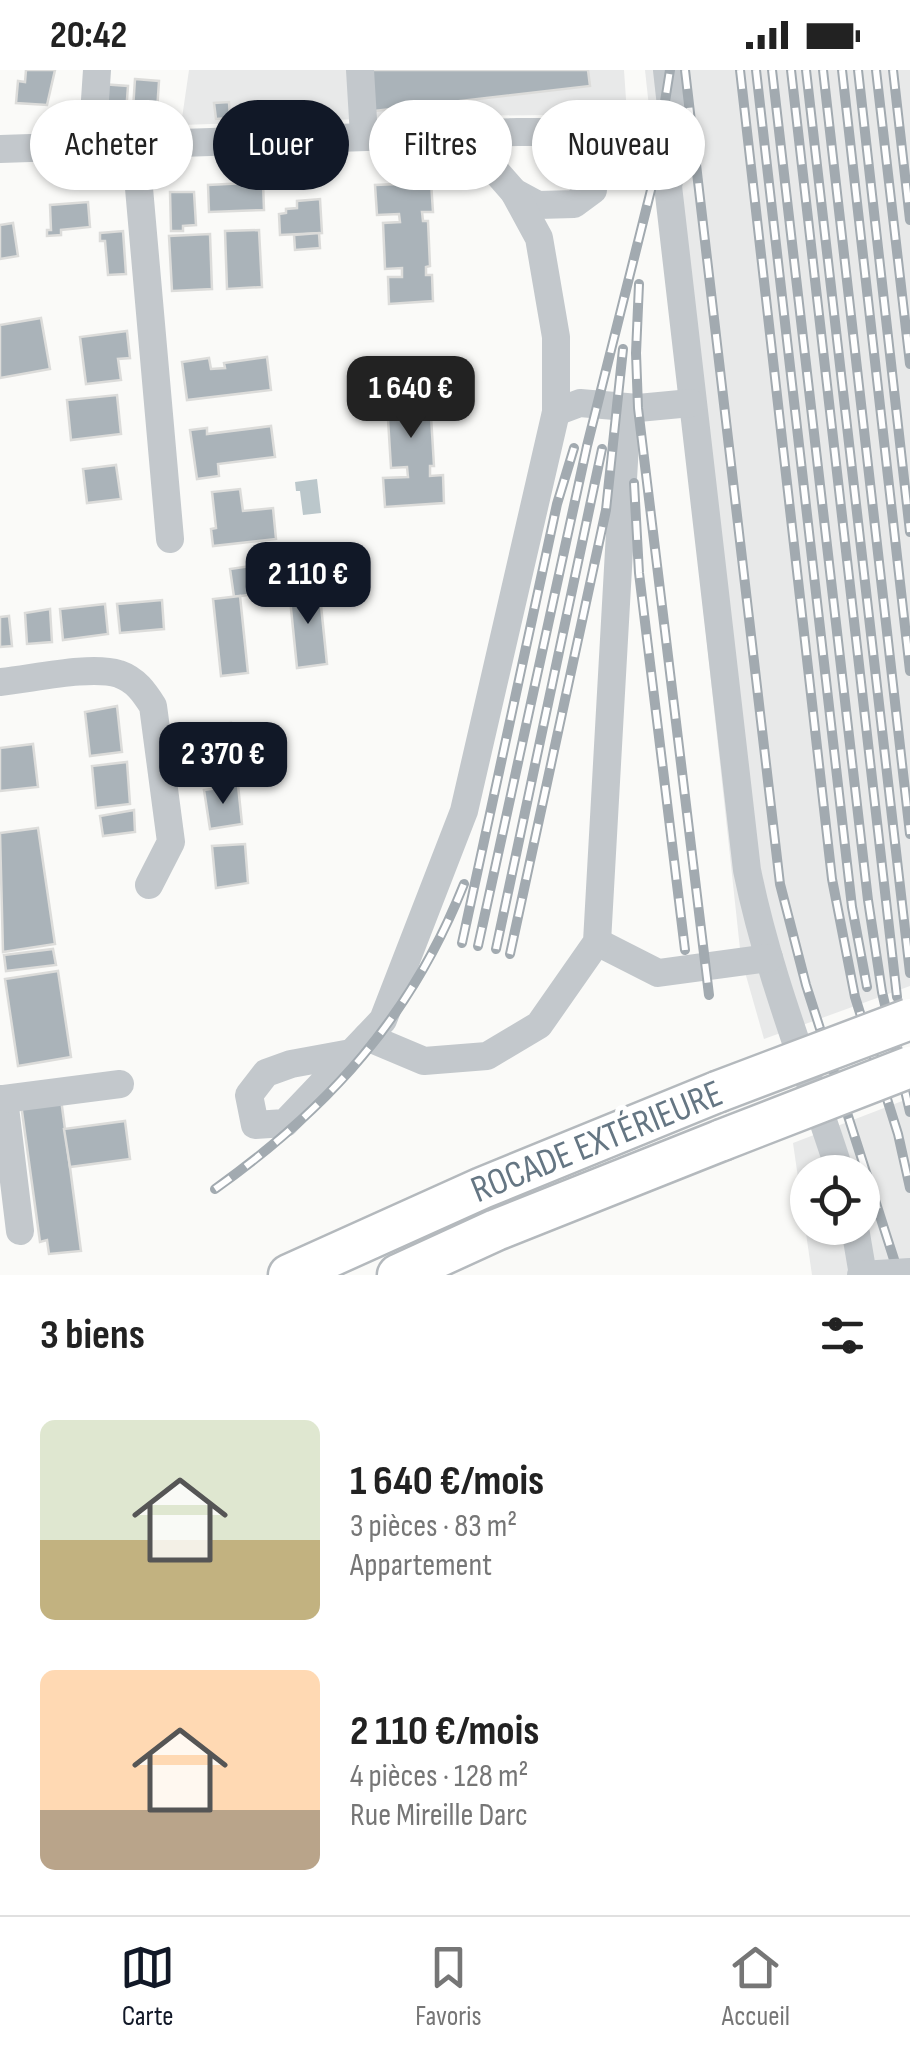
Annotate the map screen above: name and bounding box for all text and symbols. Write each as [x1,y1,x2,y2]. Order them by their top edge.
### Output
text: 20:42 [50,13,127,58]
chip: Acheter [30,100,193,190]
chip: Louer [213,100,349,190]
chip: Filtres [369,100,512,190]
chip: Nouveau [532,100,705,190]
pin: 1 640 € [319,356,503,441]
text: 1 640 € [369,369,453,408]
pin: 2 110 € [216,542,400,627]
text: 2 110 € [268,555,348,594]
pin: 2 370 € [131,722,315,807]
text: 2 370 € [181,735,265,774]
street label: ROCADE EXTÉRIEURE [465,1071,729,1213]
map controls [790,1155,880,1245]
button: locate [790,1155,880,1245]
icon: filters [815,1308,870,1363]
text: 3 biens [40,1310,145,1361]
text: 1 640 €/mois [350,1456,544,1507]
icon: home [120,1460,240,1580]
text: 3 pièces · 83 m² [350,1507,517,1546]
text: Appartement [350,1546,492,1585]
text: 2 110 €/mois [350,1706,539,1757]
icon: home [120,1710,240,1830]
text: 4 pièces · 128 m² [350,1757,528,1796]
text: Rue Mireille Darc [350,1796,528,1835]
tab: Carte [120,1940,175,2033]
tab: Favoris [415,1940,482,2033]
tab: Accueil [722,1940,790,2033]

